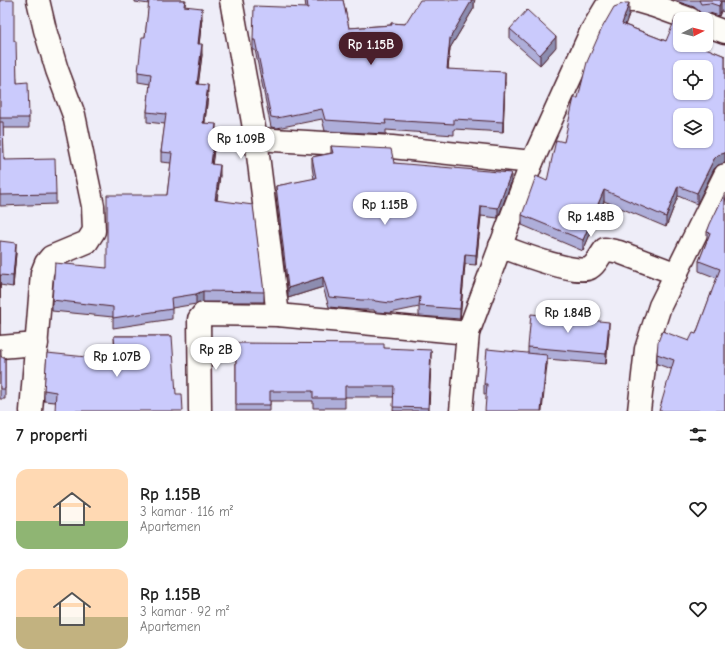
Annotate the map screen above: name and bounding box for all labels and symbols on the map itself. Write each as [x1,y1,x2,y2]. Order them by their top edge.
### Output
north arrow [673,12,713,52]
pin: Rp 1.15B [330,32,412,66]
pin: Rp 1.09B [200,126,282,160]
pin: Rp 1.15B [344,192,426,226]
pin: Rp 1.48B [550,204,632,238]
pin: Rp 1.84B [527,300,609,334]
pin: Rp 2B [188,337,244,371]
pin: Rp 1.07B [76,344,158,378]

